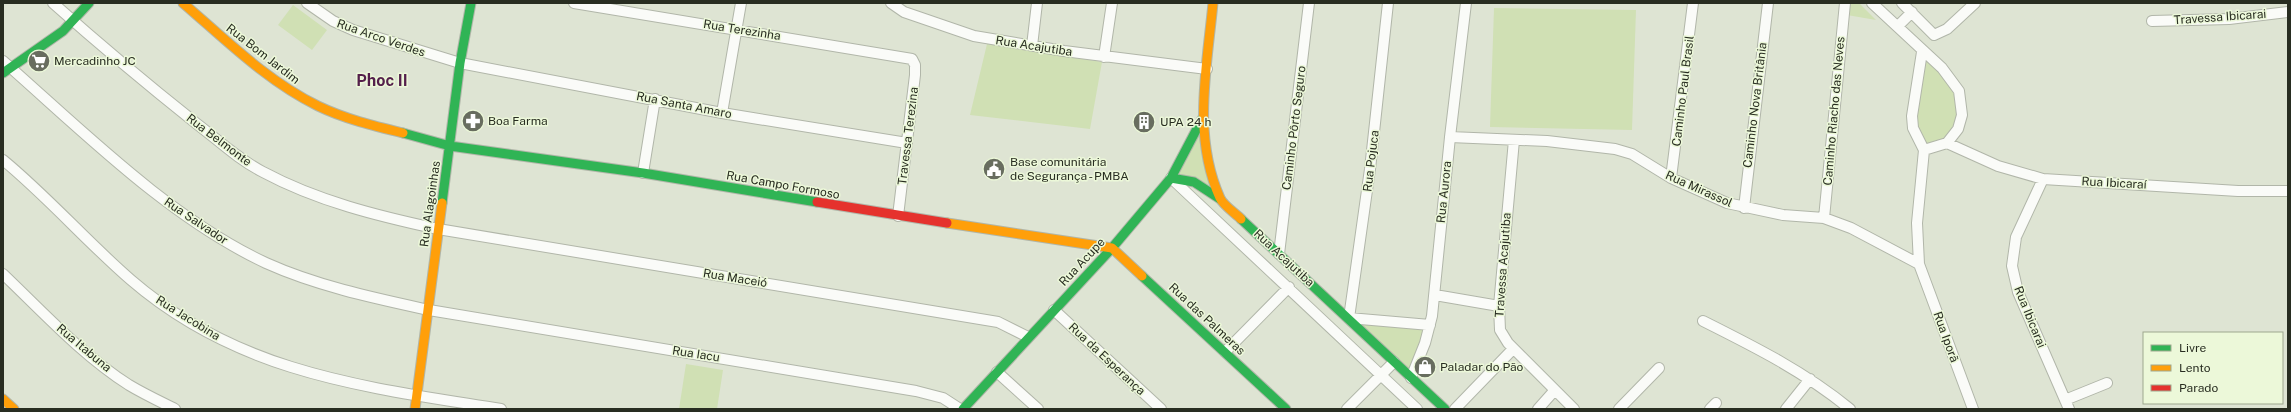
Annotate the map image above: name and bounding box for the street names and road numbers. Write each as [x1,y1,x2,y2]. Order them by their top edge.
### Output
street label: Travessa Ibicarai [2173,7,2267,27]
street label: Rua Arco Verdes [335,16,427,60]
street label: Rua Terezinha [702,17,782,43]
street label: Rua Bom Jardim [224,21,302,87]
street label: Rua Acajutiba [995,33,1073,59]
street label: Caminho Paul Brasil [1669,35,1697,147]
street label: Caminho Riacho das Neves [1821,36,1847,186]
street label: Caminho Nova Britânia [1740,41,1770,169]
street label: Caminho Pôrto Seguro [1279,65,1309,191]
street label: Travessa Terezina [895,86,921,186]
street label: Rua Santa Amaro [635,89,733,121]
street label: Rua Belmonte [184,111,255,169]
street label: Rua Pojuca [1360,129,1382,193]
street label: Rua Alagoinhas [417,160,443,248]
street label: Rua Aurora [1434,160,1454,224]
street label: Rua Campo Formoso [725,168,841,202]
street label: Rua Mirassol [1663,168,1735,210]
street label: Rua Ibicaraí [2081,174,2148,192]
street label: Rua Salvador [162,195,231,248]
street label: Travessa Acajutiba [1492,212,1514,318]
street label: Rua Acajutiba [1251,226,1317,290]
street label: Rua Acupe [1056,235,1108,289]
street label: Rua Maceió [702,266,768,290]
street label: Rua das Palmeras [1166,280,1248,358]
street label: Rua Ibicarai [2011,284,2049,350]
street label: Rua Jacobina [153,293,223,343]
street label: Rua Iporã [1930,310,1962,364]
street label: Rua da Esperança [1066,320,1148,398]
street label: Rua Itabuna [54,321,114,375]
street label: Rua Iacu [671,343,721,365]

